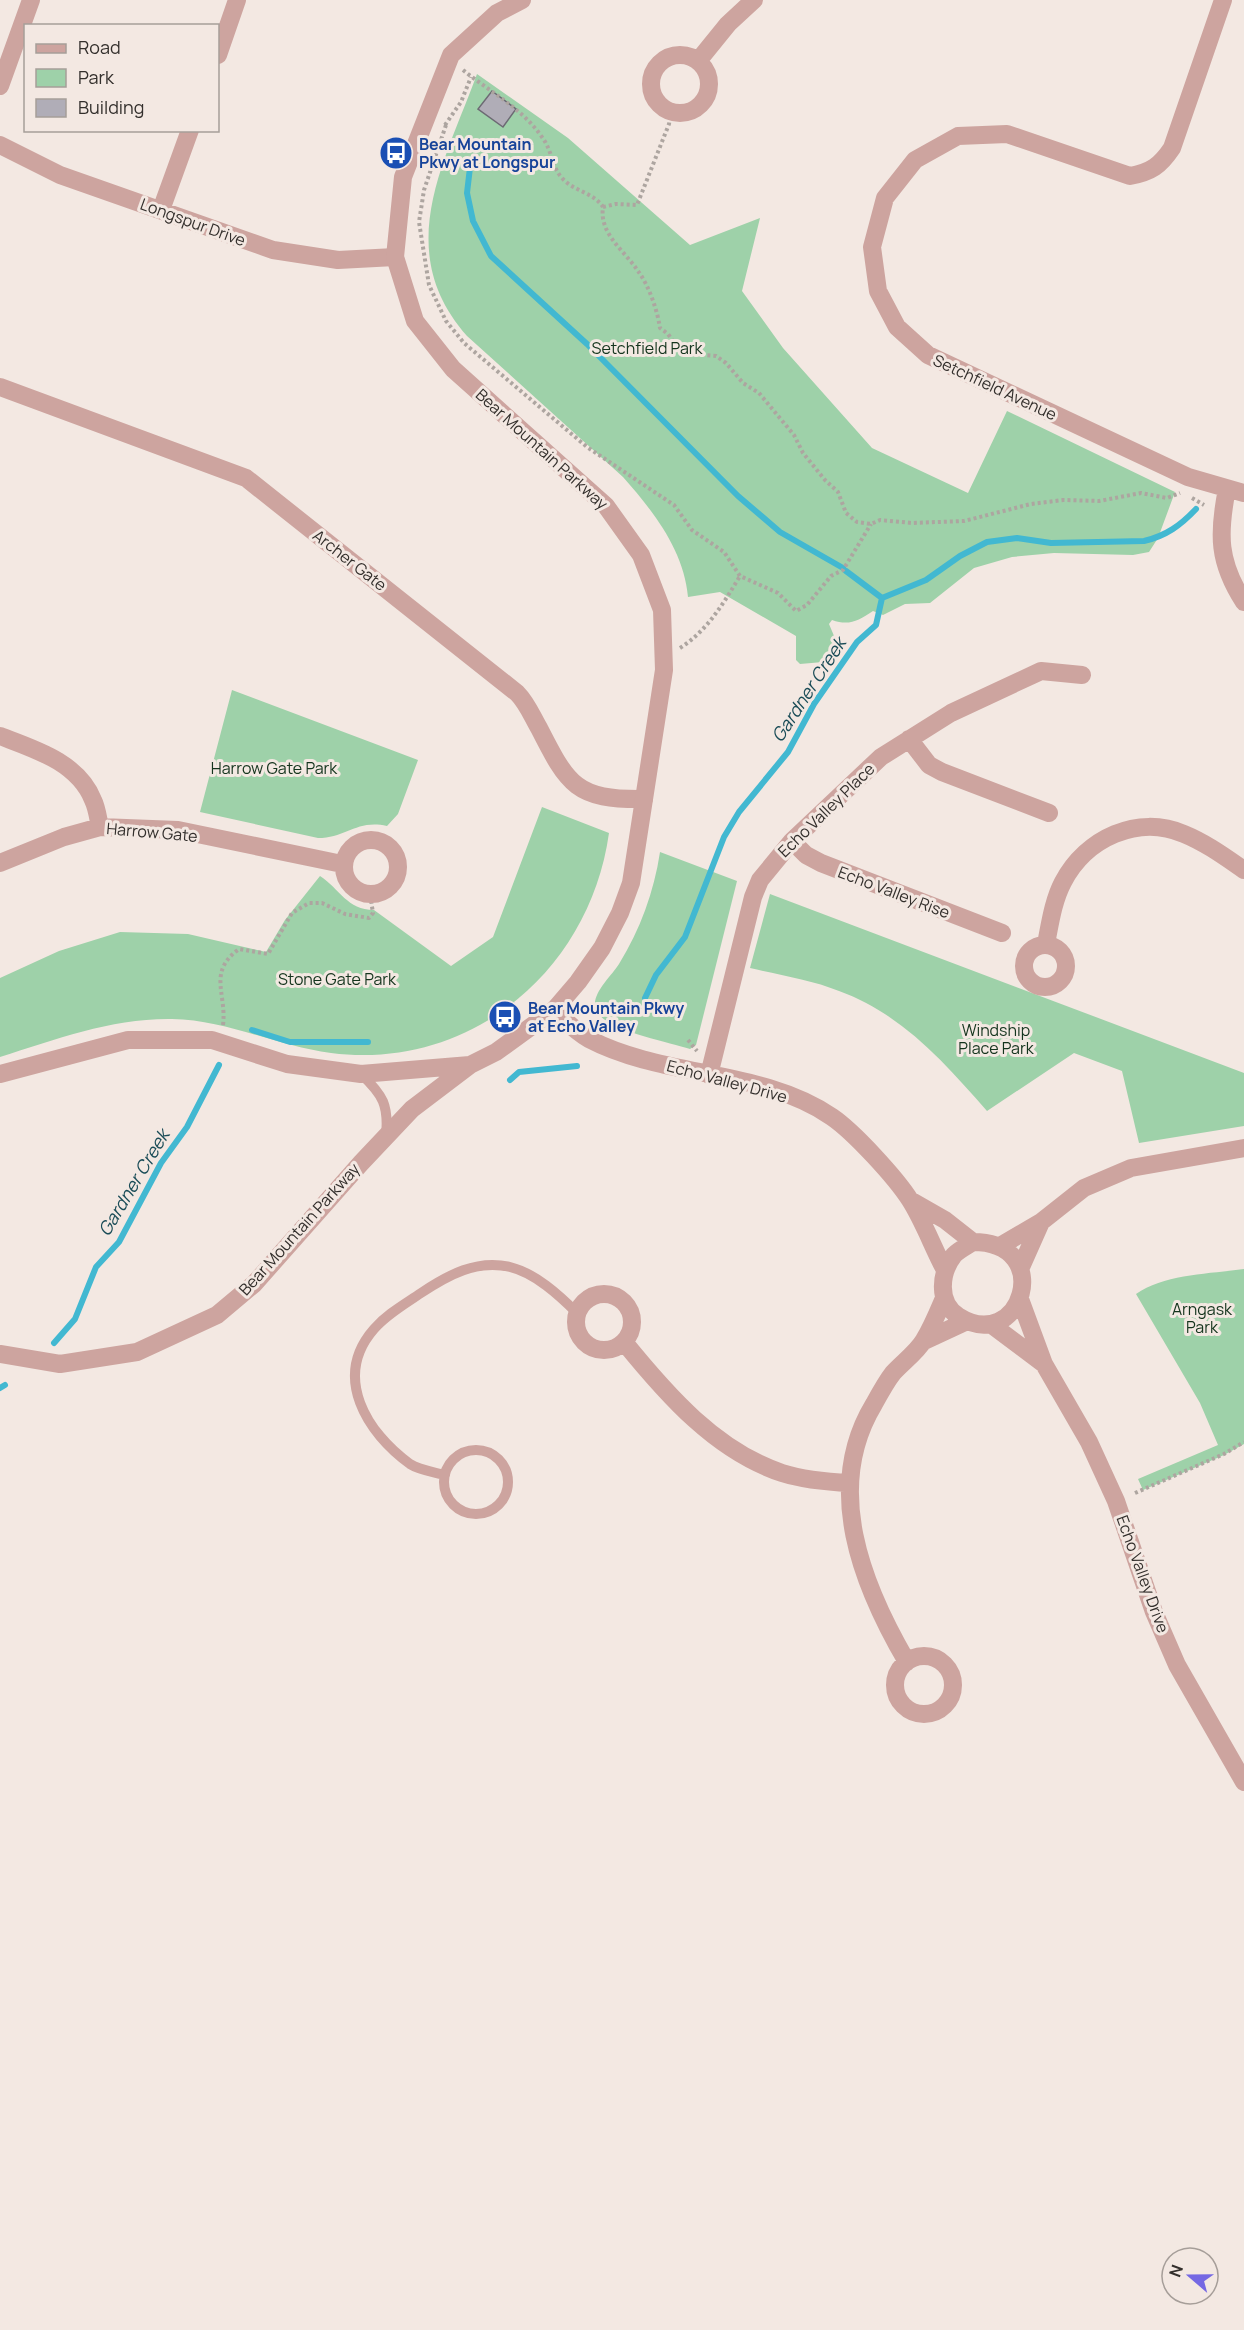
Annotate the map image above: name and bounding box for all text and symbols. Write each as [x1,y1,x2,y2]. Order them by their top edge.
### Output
legend [24,24,219,132]
text: Road [78,35,121,59]
text: Park [78,65,115,89]
text: Building [78,95,144,119]
place label: Bear Mountain Pkwy at Longspur [419,133,555,173]
bus stop icon: Bear Mountain Pkwy at Longspur [378,135,414,171]
street label: Longspur Drive [137,193,249,251]
park label: Setchfield Park [592,337,704,359]
street label: Setchfield Avenue [930,349,1060,425]
street label: Bear Mountain Parkway [471,384,613,515]
street label: Archer Gate [309,524,391,596]
water label: Gardner Creek [765,630,853,746]
park label: Harrow Gate Park [211,757,338,779]
street label: Echo Valley Place [773,758,879,862]
street label: Harrow Gate [105,817,199,847]
street label: Echo Valley Rise [835,861,953,923]
park label: Stone Gate Park [278,968,397,990]
place label: Bear Mountain Pkwy at Echo Valley [528,997,684,1037]
bus stop icon: Bear Mountain Pkwy at Echo Valley [487,999,523,1035]
park label: Windship Place Park [958,1019,1035,1059]
street label: Echo Valley Drive [664,1054,790,1108]
water label: Gardner Creek [92,1122,176,1240]
street label: Bear Mountain Parkway [234,1158,365,1300]
park label: Arngask Park [1172,1298,1233,1338]
street label: Echo Valley Drive [1112,1512,1174,1636]
north arrow [1160,2246,1220,2306]
text: N [1164,2262,1188,2280]

